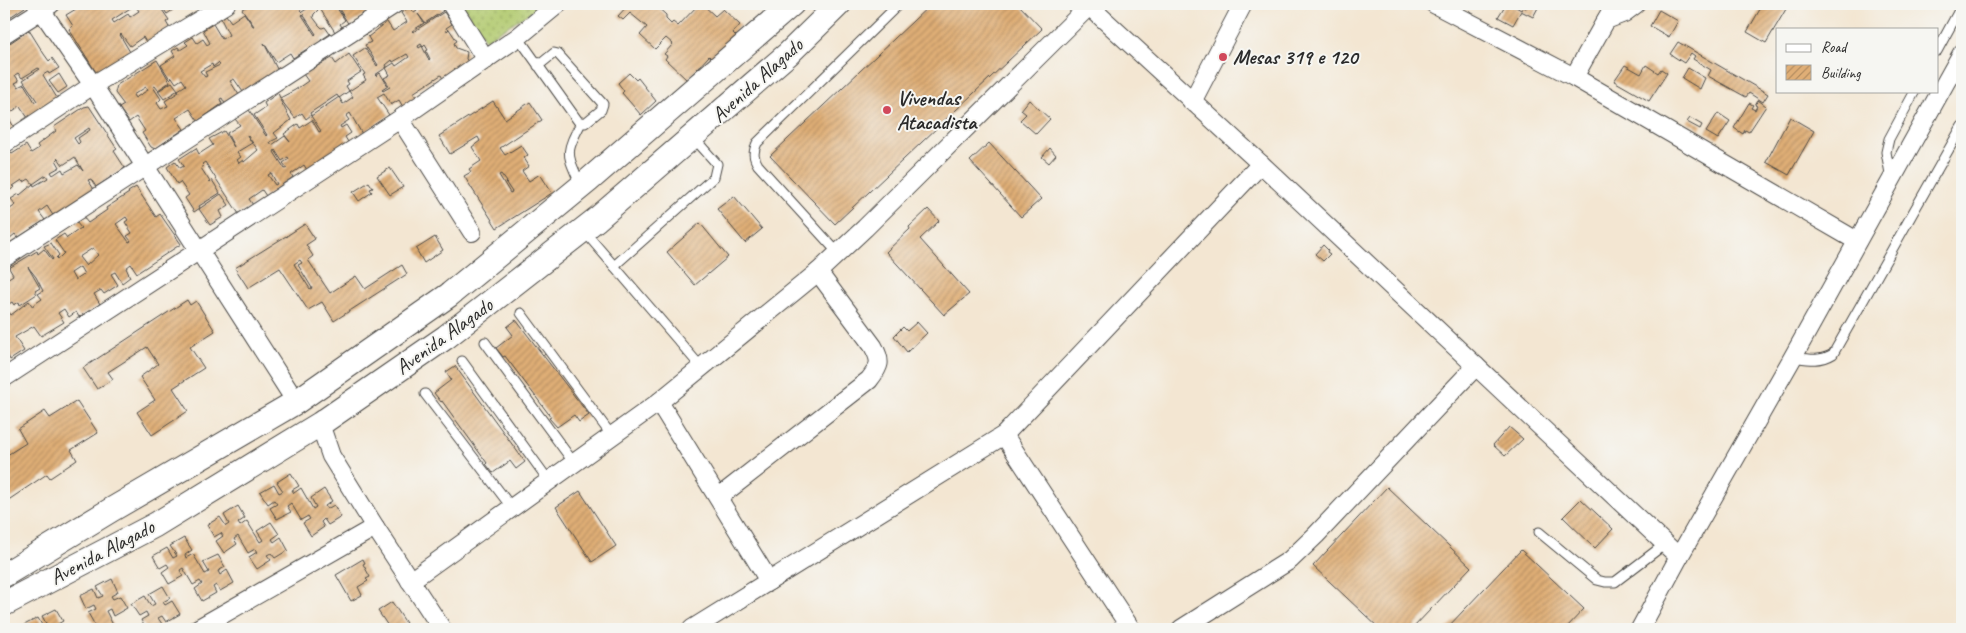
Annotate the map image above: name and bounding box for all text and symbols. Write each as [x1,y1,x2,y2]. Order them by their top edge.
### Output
legend [1776,28,1938,92]
street label: Avenida Alagado [706,31,809,128]
text: Road [1821,38,1848,57]
place label: Mesas 319 e 120 [1233,44,1360,70]
marker: Mesas 319 e 120 [1217,51,1229,63]
text: Building [1821,64,1861,83]
place label: Vivendas Atacadista [897,85,978,135]
marker: Vivendas Atacadista [881,104,893,116]
street label: Avenida Alagado [390,291,499,380]
street label: Avenida Alagado [45,513,160,590]

